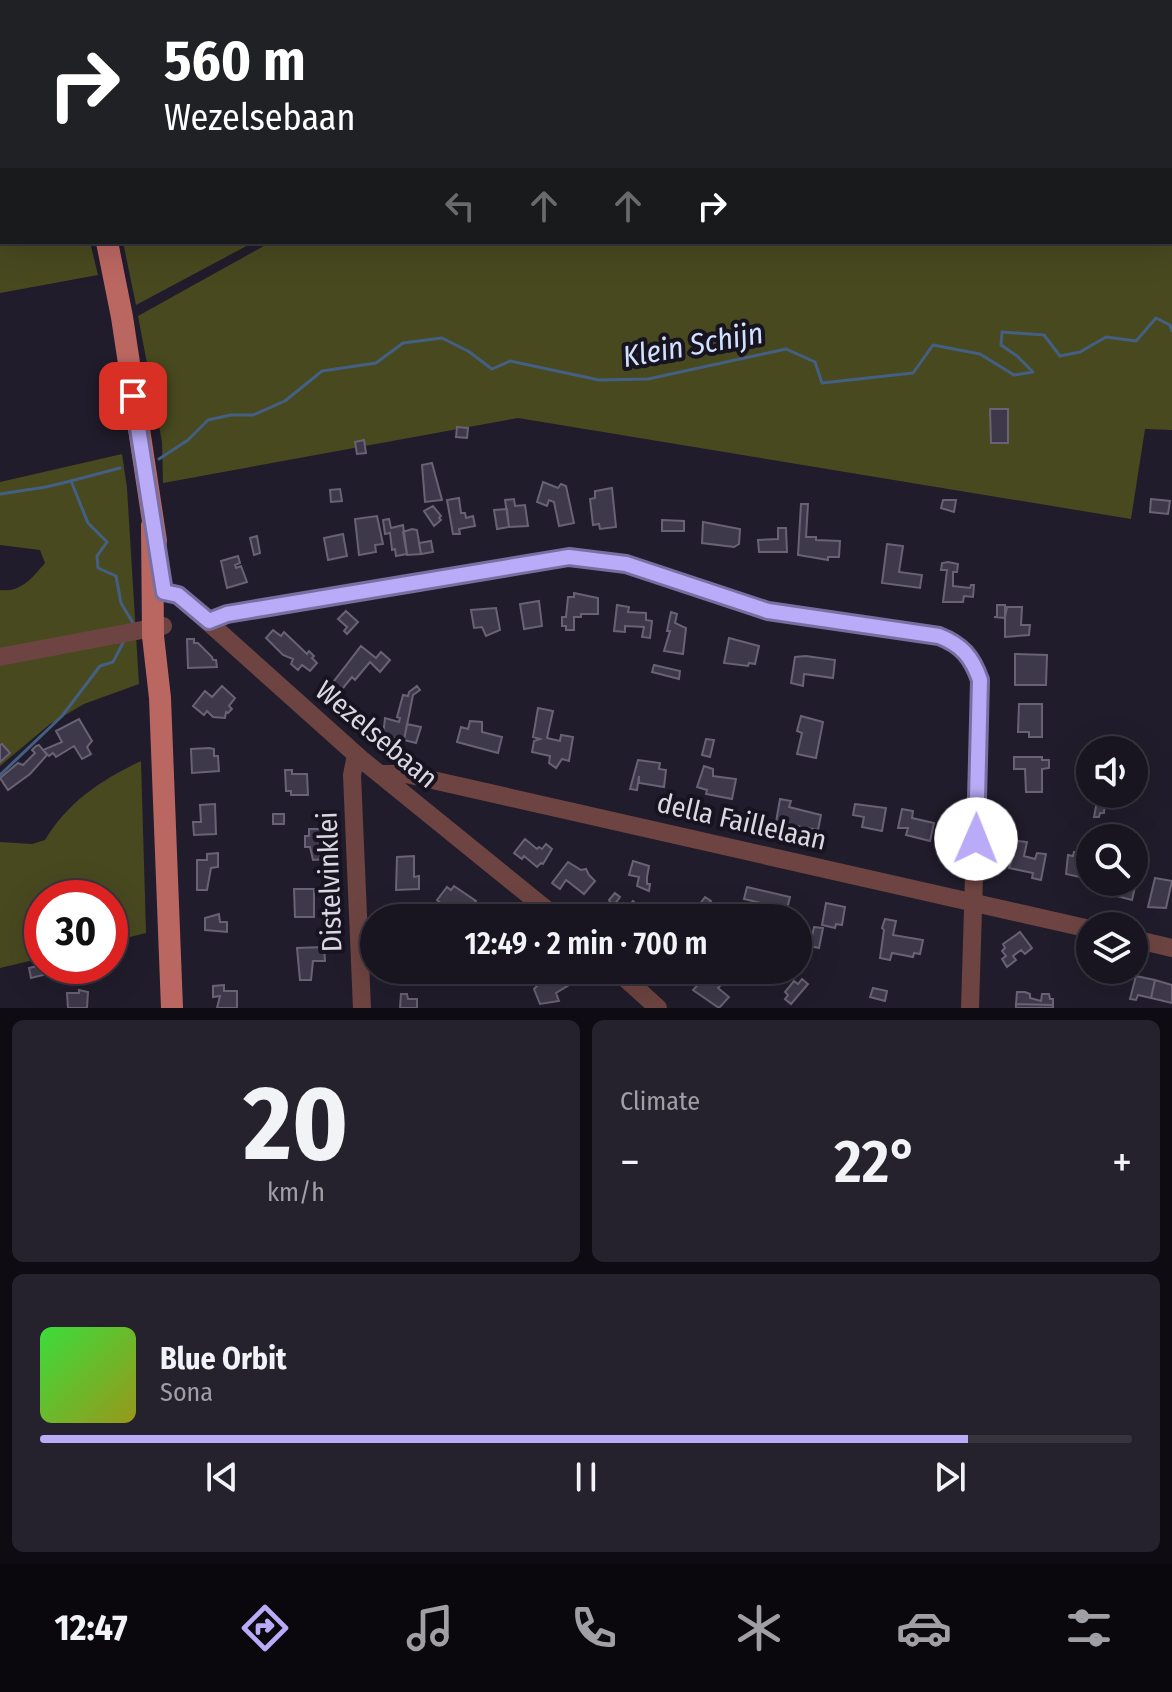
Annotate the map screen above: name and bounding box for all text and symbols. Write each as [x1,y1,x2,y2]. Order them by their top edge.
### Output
text: 560 m [164,28,306,95]
icon: right [32,32,136,136]
text: Wezelsebaan [164,96,355,140]
icon: left [438,184,482,228]
icon: ahead [522,184,566,228]
icon: ahead [606,184,650,228]
icon: right [690,184,734,228]
water label: Klein Schijn [620,315,766,375]
pin [99,362,167,430]
icon: arrive [111,374,155,418]
street label: Wezelsebaan [309,674,444,795]
map controls [1076,736,1148,984]
button: sound [1076,736,1148,808]
street label: della Faillelaan [654,786,830,857]
position arrow [934,797,1018,881]
street label: Distelvinklei [311,811,348,953]
button: search [1076,824,1148,896]
speed limit sign: 30 [24,880,128,984]
button: layers [1076,912,1148,984]
text: 12:49 · 2 min · 700 m [465,926,707,962]
text: 20 [244,1062,348,1187]
text: Climate [620,1086,700,1117]
text: 22° [834,1126,918,1198]
text: − [620,1136,640,1189]
text: + [1112,1136,1132,1189]
text: km/h [267,1177,325,1208]
text: Blue Orbit [160,1341,286,1377]
text: Sona [160,1377,213,1408]
icon: previous [200,1455,244,1499]
icon: pause [564,1455,608,1499]
icon: next [928,1455,972,1499]
icon: directions [237,1600,293,1656]
icon: music [402,1600,458,1656]
icon: phone [566,1600,622,1656]
icon: climate [731,1600,787,1656]
icon: car [896,1600,952,1656]
icon: filters [1061,1600,1117,1656]
text: 12:47 [54,1606,128,1650]

